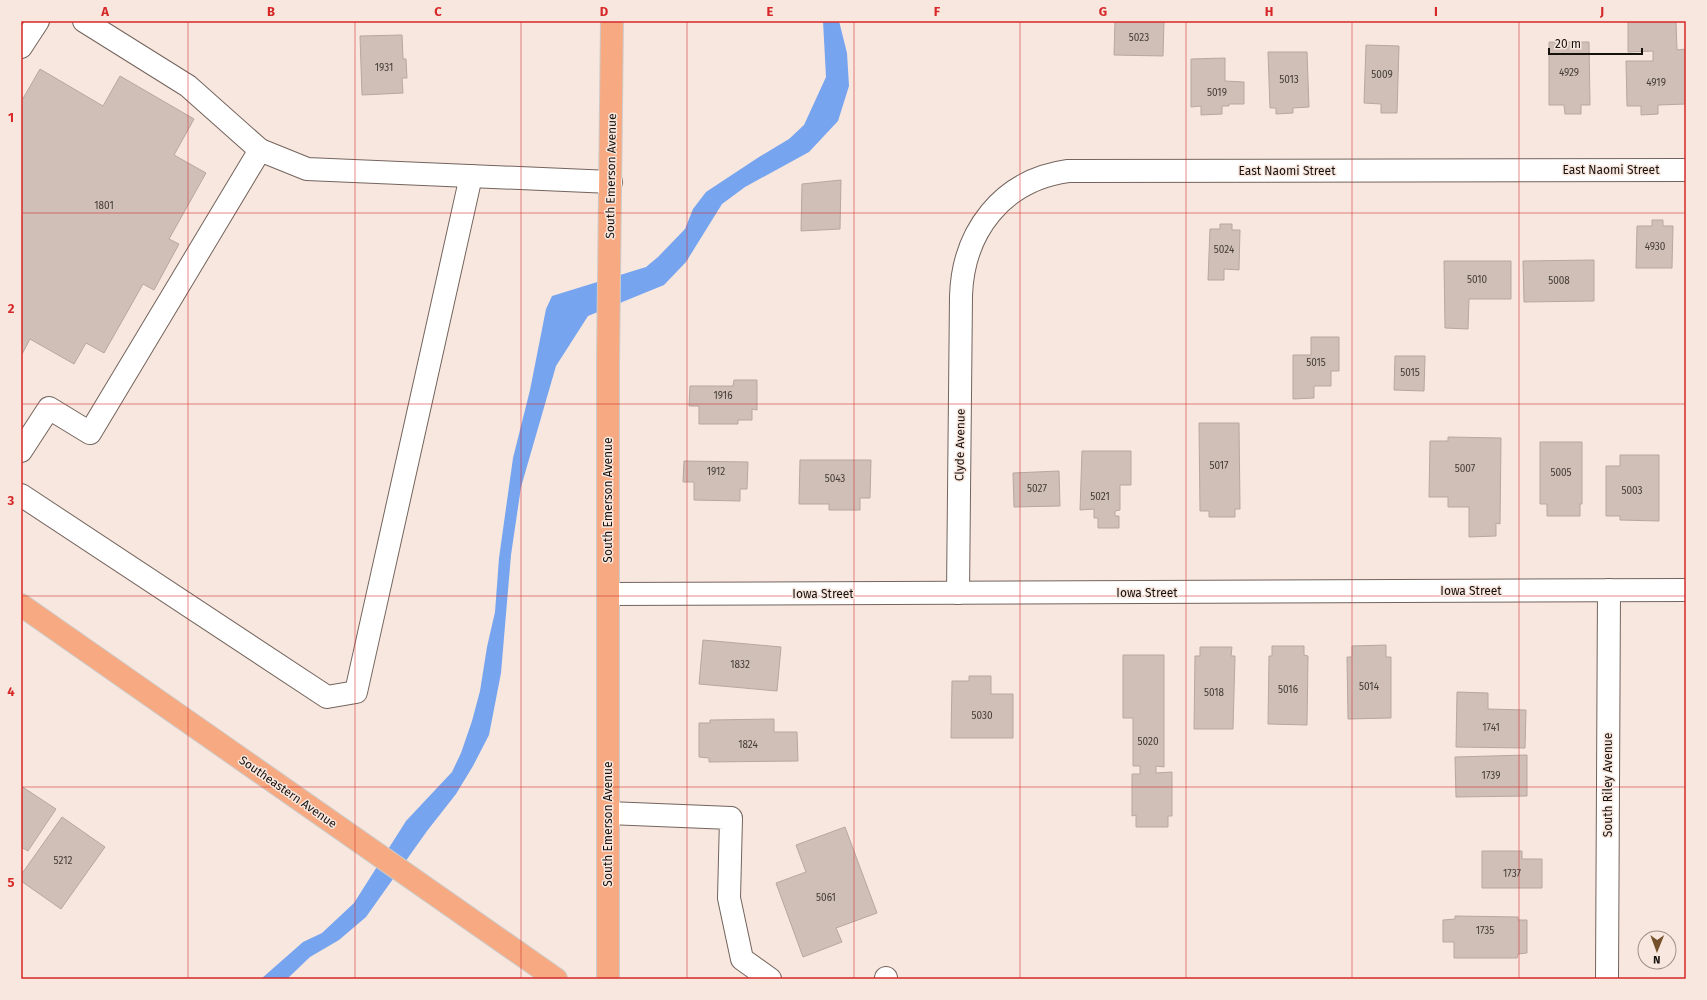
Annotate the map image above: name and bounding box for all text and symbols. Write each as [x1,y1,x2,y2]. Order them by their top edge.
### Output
text: A [100,4,109,19]
text: B [267,4,275,19]
text: C [434,4,442,19]
text: D [600,4,609,19]
text: E [767,4,774,19]
text: F [934,4,941,19]
text: G [1099,4,1107,19]
text: H [1265,4,1273,19]
text: I [1434,4,1438,19]
text: J [1599,4,1604,19]
scale bar [1549,30,1642,56]
house number: 5023 [1129,32,1149,44]
text: 20 m [1555,37,1581,51]
house number: 1931 [375,62,393,74]
house number: 4929 [1559,67,1579,79]
house number: 5009 [1371,69,1393,81]
house number: 5013 [1279,74,1299,86]
house number: 4919 [1646,77,1666,89]
house number: 5019 [1207,87,1227,99]
text: 1 [8,110,14,125]
street label: South Emerson Avenue [603,113,619,239]
street label: East Naomi Street [1563,163,1660,177]
street label: East Naomi Street [1239,164,1336,178]
house number: 1801 [94,200,114,212]
house number: 4930 [1645,241,1666,253]
house number: 5024 [1214,244,1235,256]
house number: 5010 [1467,274,1488,286]
house number: 5008 [1548,275,1570,287]
text: 2 [8,301,15,316]
house number: 5015 [1306,357,1326,369]
house number: 5015 [1400,367,1420,379]
house number: 1916 [713,390,733,402]
street label: Clyde Avenue [952,409,968,481]
street label: South Emerson Avenue [601,437,615,563]
house number: 5017 [1209,460,1229,472]
house number: 5007 [1455,463,1476,475]
house number: 1912 [707,466,725,478]
house number: 5005 [1550,467,1572,479]
house number: 5043 [825,473,845,485]
house number: 5027 [1027,483,1047,495]
house number: 5003 [1621,485,1643,497]
house number: 5021 [1090,491,1110,503]
text: 3 [7,493,15,508]
street label: Iowa Street [1440,584,1502,598]
street label: Iowa Street [1116,586,1178,600]
street label: Iowa Street [792,587,854,601]
house number: 1832 [730,659,750,671]
house number: 5014 [1359,681,1380,693]
text: 4 [7,684,15,699]
house number: 5016 [1278,684,1298,696]
house number: 5018 [1204,687,1225,699]
house number: 5030 [971,710,993,722]
house number: 1741 [1482,722,1500,734]
street label: South Riley Avenue [1601,733,1615,837]
house number: 5020 [1138,736,1159,748]
house number: 1824 [738,739,759,751]
street label: Southeastern Avenue [237,753,339,831]
street label: South Emerson Avenue [601,761,615,887]
house number: 1739 [1482,770,1500,782]
house number: 5212 [54,855,72,867]
house number: 1737 [1503,868,1522,880]
text: 5 [8,875,15,890]
house number: 5061 [816,892,836,904]
house number: 1735 [1476,925,1494,937]
north arrow [1637,930,1677,970]
text: N [1653,953,1661,966]

